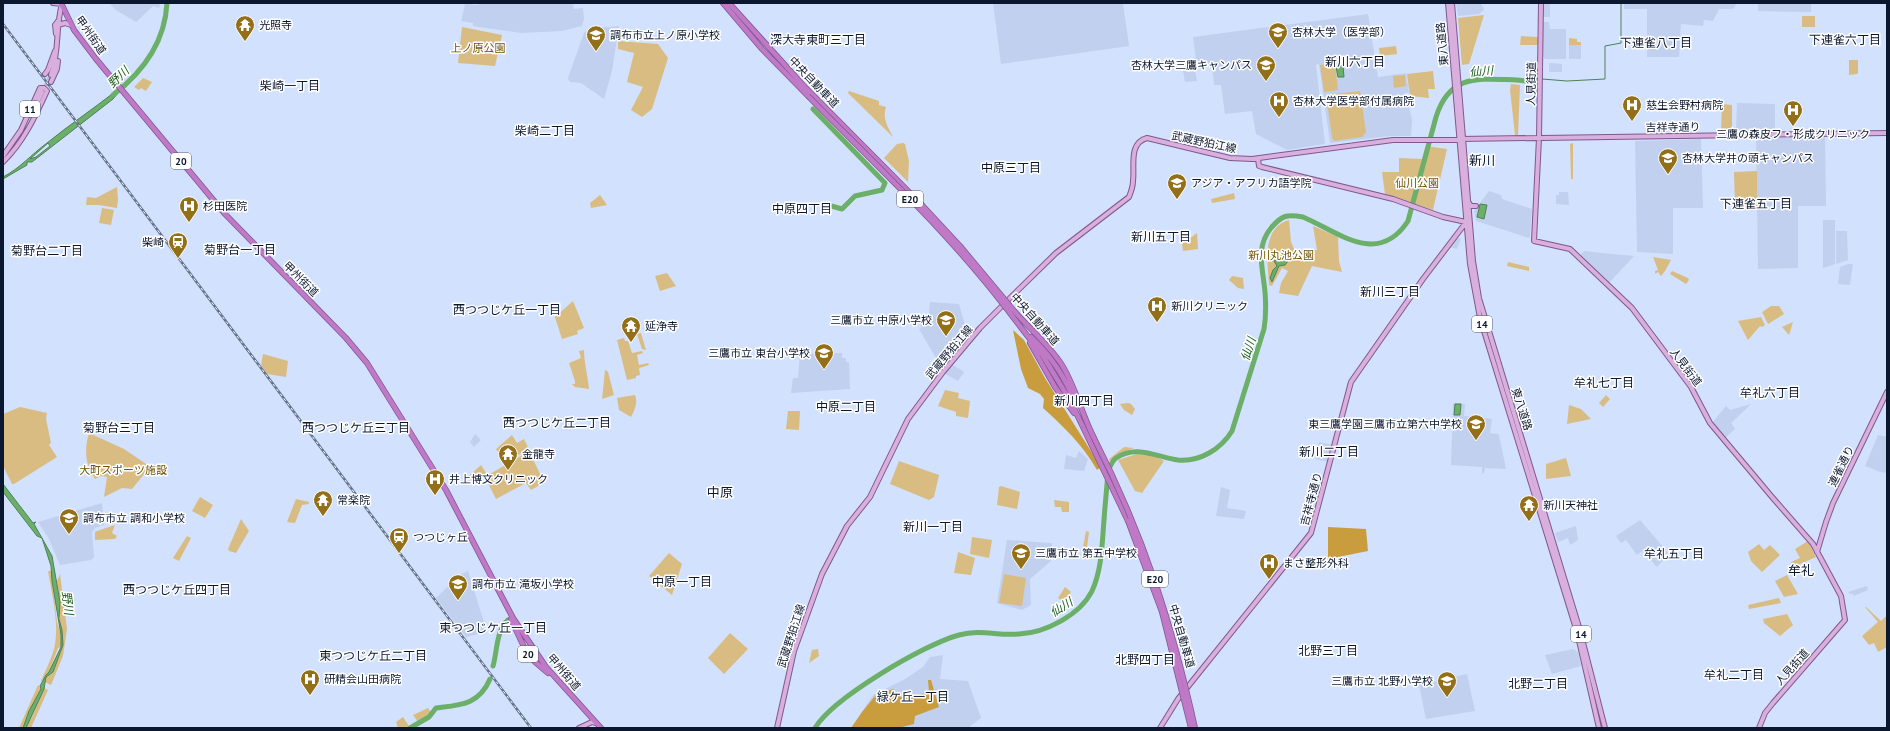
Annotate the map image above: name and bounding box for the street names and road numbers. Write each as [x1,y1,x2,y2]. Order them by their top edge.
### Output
street label: 甲州街道 [73,13,109,57]
street label: 東八道路 [1433,21,1451,67]
street label: 中央自動車道 [786,53,842,111]
street label: 人見街道 [1524,62,1538,106]
road number: 11 [20,101,40,117]
street label: 吉祥寺通り [1645,120,1701,134]
street label: 武蔵野狛江線 [1170,128,1238,156]
road number: 20 [171,153,191,169]
road number: E20 [897,191,923,207]
street label: 甲州街道 [280,258,322,300]
street label: 中央自動車道 [1008,290,1062,348]
road number: 14 [1472,316,1492,332]
street label: 武蔵野狛江線 [922,322,976,382]
street label: 人見街道 [1667,345,1705,389]
street label: 東八道路 [1509,386,1535,432]
street label: 連雀通り [1825,443,1857,489]
street label: 吉祥寺通り [1297,471,1325,527]
road number: E20 [1142,571,1168,587]
street label: 武蔵野狛江線 [774,602,808,670]
street label: 中央自動車道 [1166,602,1198,670]
road number: 14 [1571,626,1591,642]
road number: 20 [518,646,538,662]
street label: 人見街道 [1772,646,1812,688]
street label: 甲州街道 [544,651,584,693]

